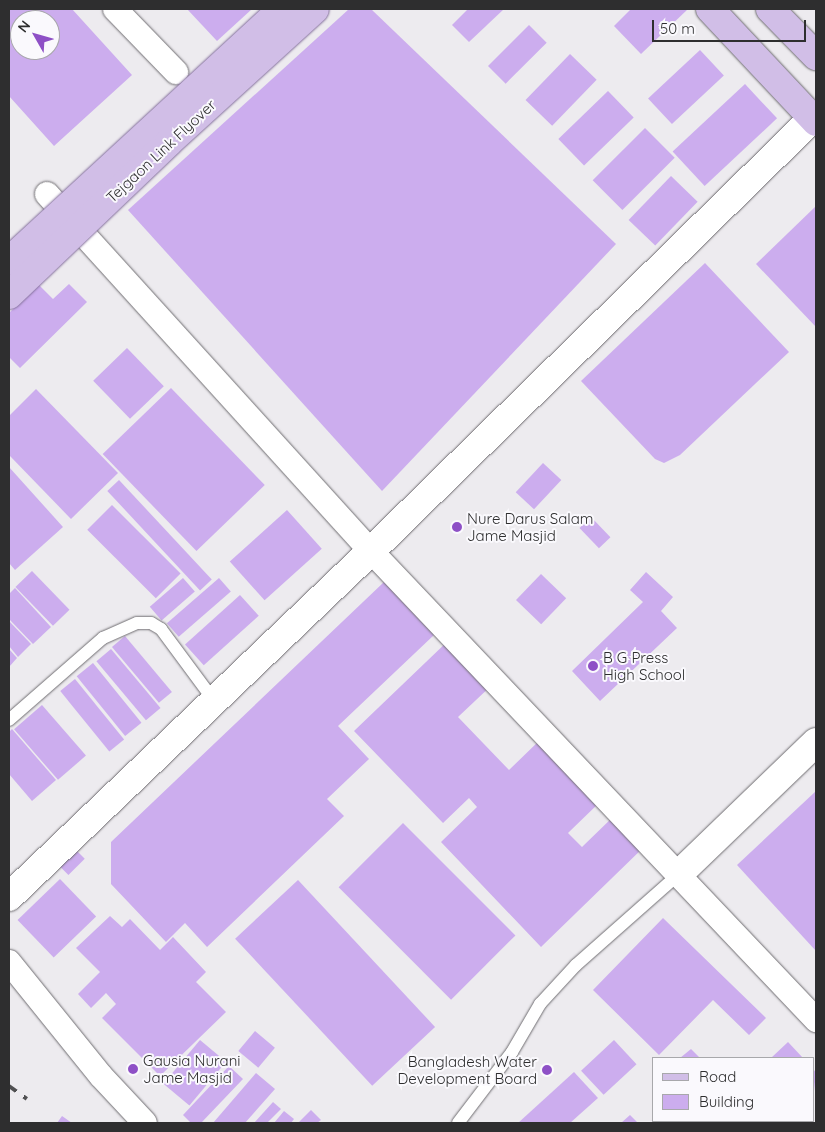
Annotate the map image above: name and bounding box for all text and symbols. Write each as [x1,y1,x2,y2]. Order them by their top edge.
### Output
north arrow [10,10,60,60]
scale bar [655,10,809,42]
text: N [14,17,34,36]
text: 50 m [660,19,695,38]
street label: Tejgaon Link Flyover [102,96,220,206]
place label: Nure Darus Salam Jame Masjid [467,509,594,544]
marker: Nure Darus Salam Jame Masjid [451,521,463,533]
place label: B G Press High School [603,648,685,683]
marker: B G Press High School [587,660,599,672]
place label: Gausia Nurani Jame Masjid [143,1051,241,1086]
place label: Bangladesh Water Development Board [397,1052,537,1087]
legend [652,1057,815,1122]
marker: Gausia Nurani Jame Masjid [127,1063,139,1075]
marker: Bangladesh Water Development Board [541,1064,553,1076]
text: Road [699,1067,736,1086]
text: Building [699,1092,754,1111]

